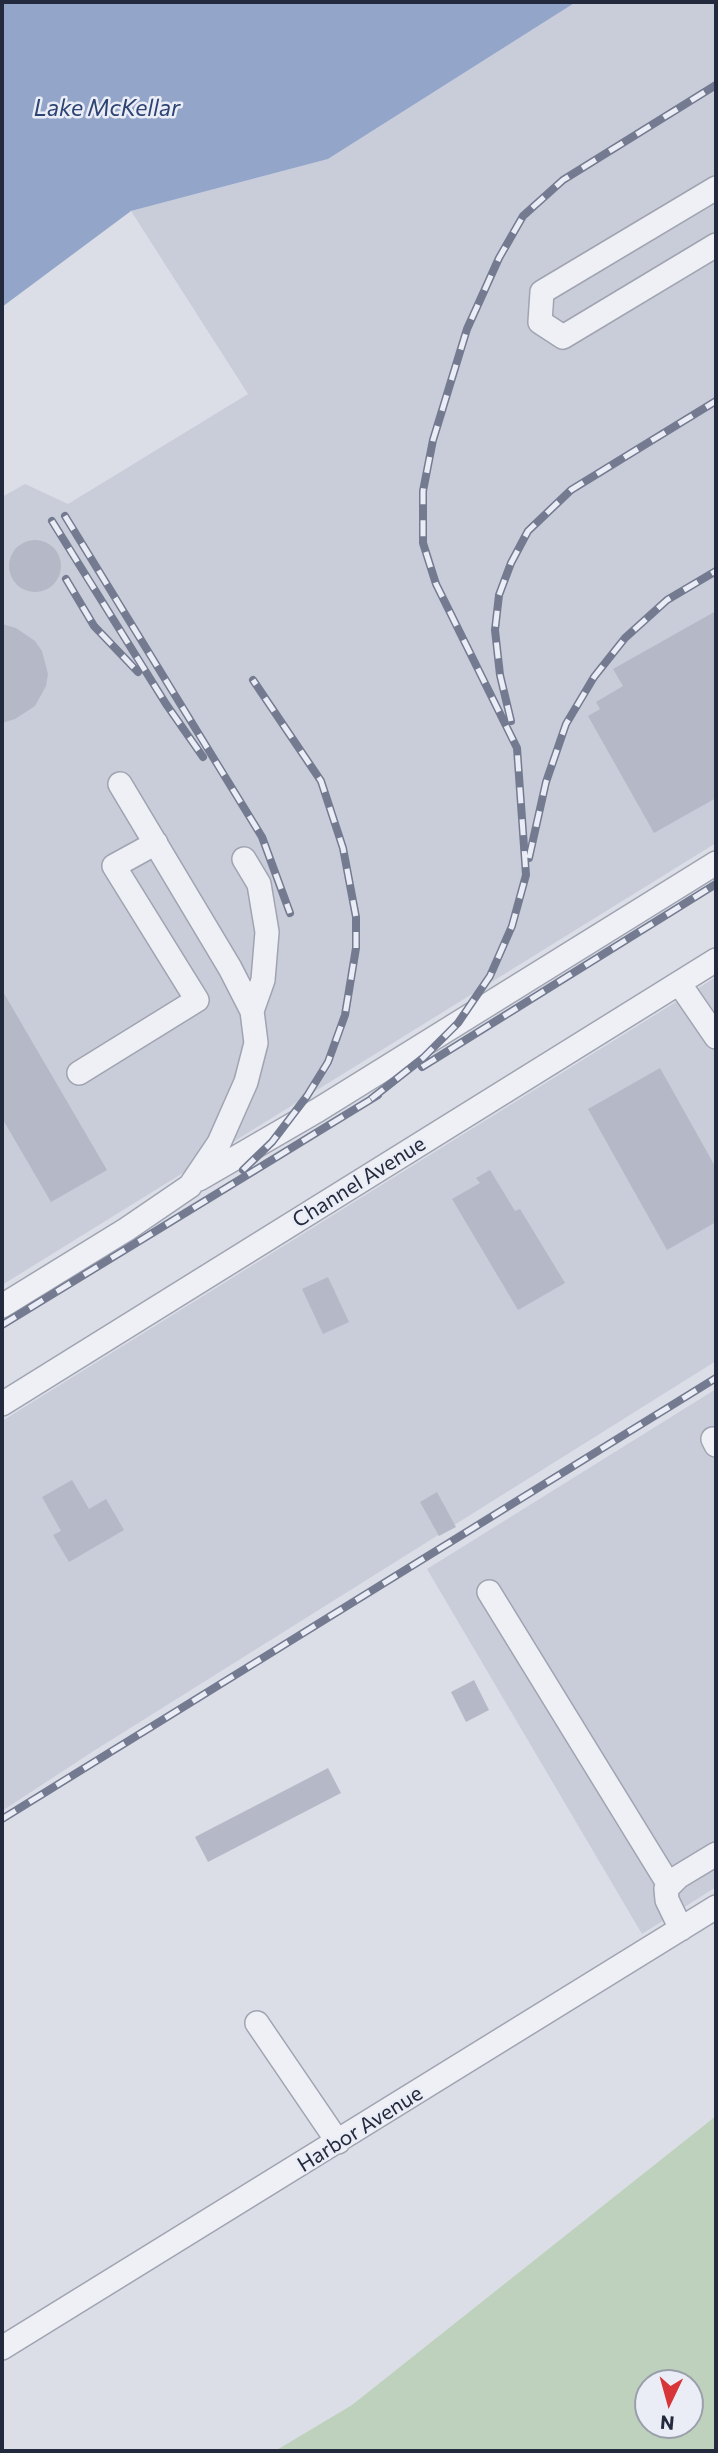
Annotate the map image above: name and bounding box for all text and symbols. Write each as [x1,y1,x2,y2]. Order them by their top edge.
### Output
water label: Lake McKellar [34,94,180,122]
street label: Channel Avenue [288,1131,430,1233]
street label: Harbor Avenue [293,2081,427,2177]
north arrow [634,2369,704,2439]
text: N [659,2411,675,2436]

